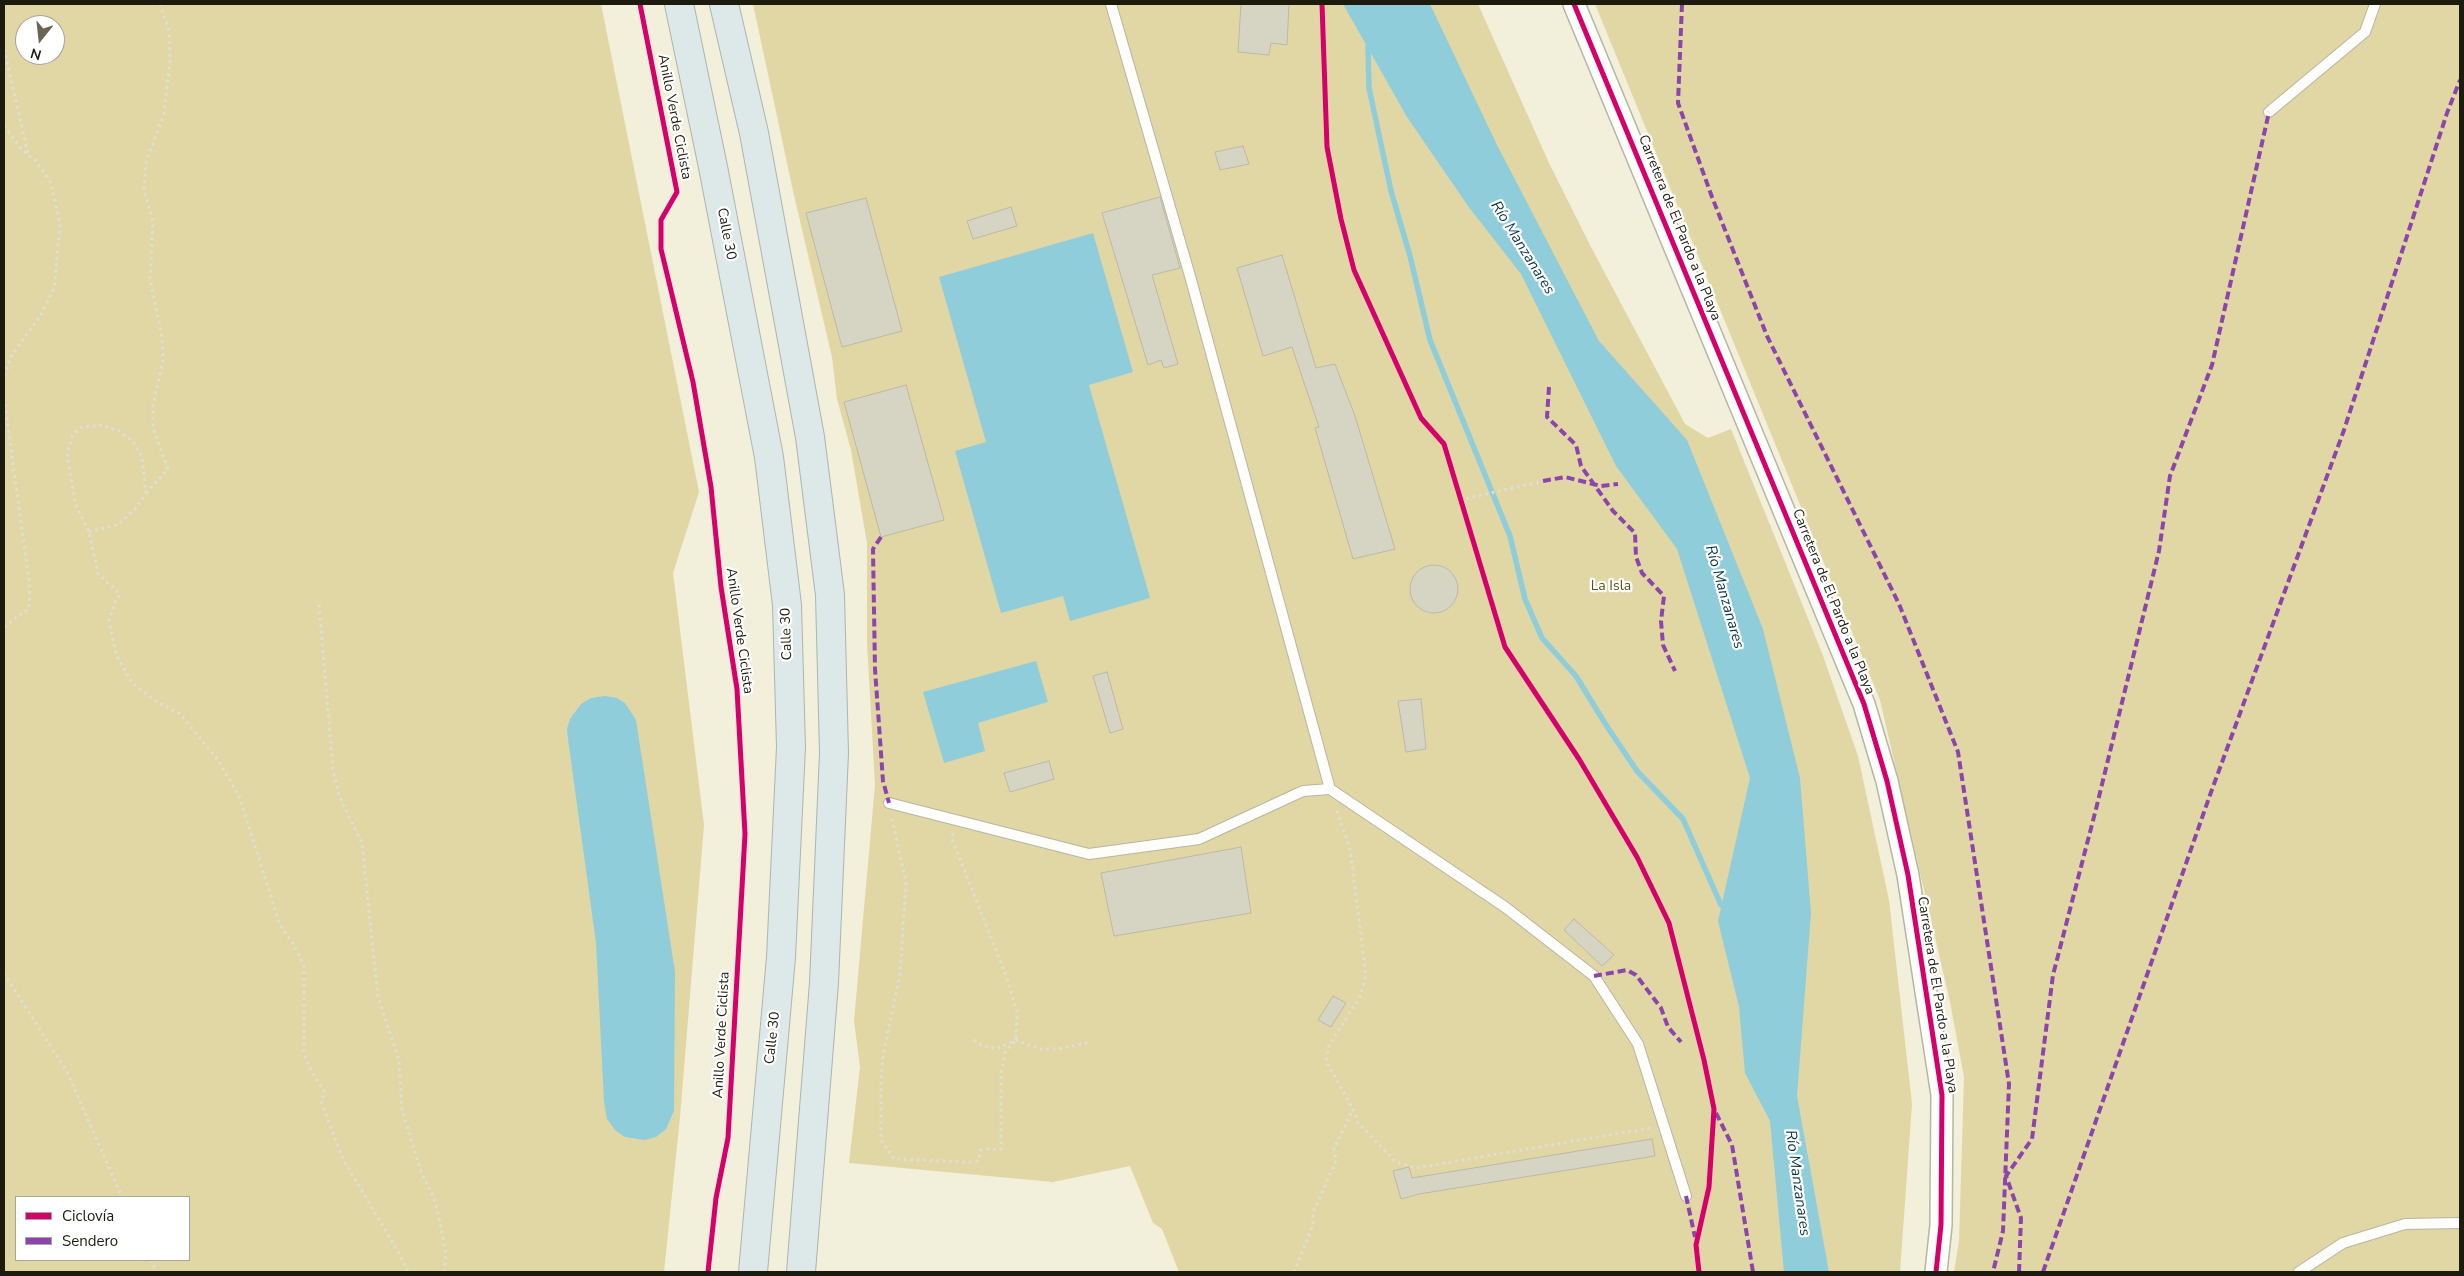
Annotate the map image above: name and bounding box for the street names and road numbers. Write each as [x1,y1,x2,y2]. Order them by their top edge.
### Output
street label: Anillo Verde Ciclista [654,53,694,181]
street label: Carretera de El Pardo a la Playa [1634,133,1724,323]
street label: Calle 30 [713,207,739,261]
street label: Carretera de El Pardo a la Playa [1788,507,1878,697]
street label: Anillo Verde Ciclista [722,567,756,695]
street label: Calle 30 [778,607,796,661]
street label: Carretera de El Pardo a la Playa [1913,896,1961,1094]
street label: Anillo Verde Ciclista [710,971,734,1099]
street label: Calle 30 [762,1011,784,1065]

